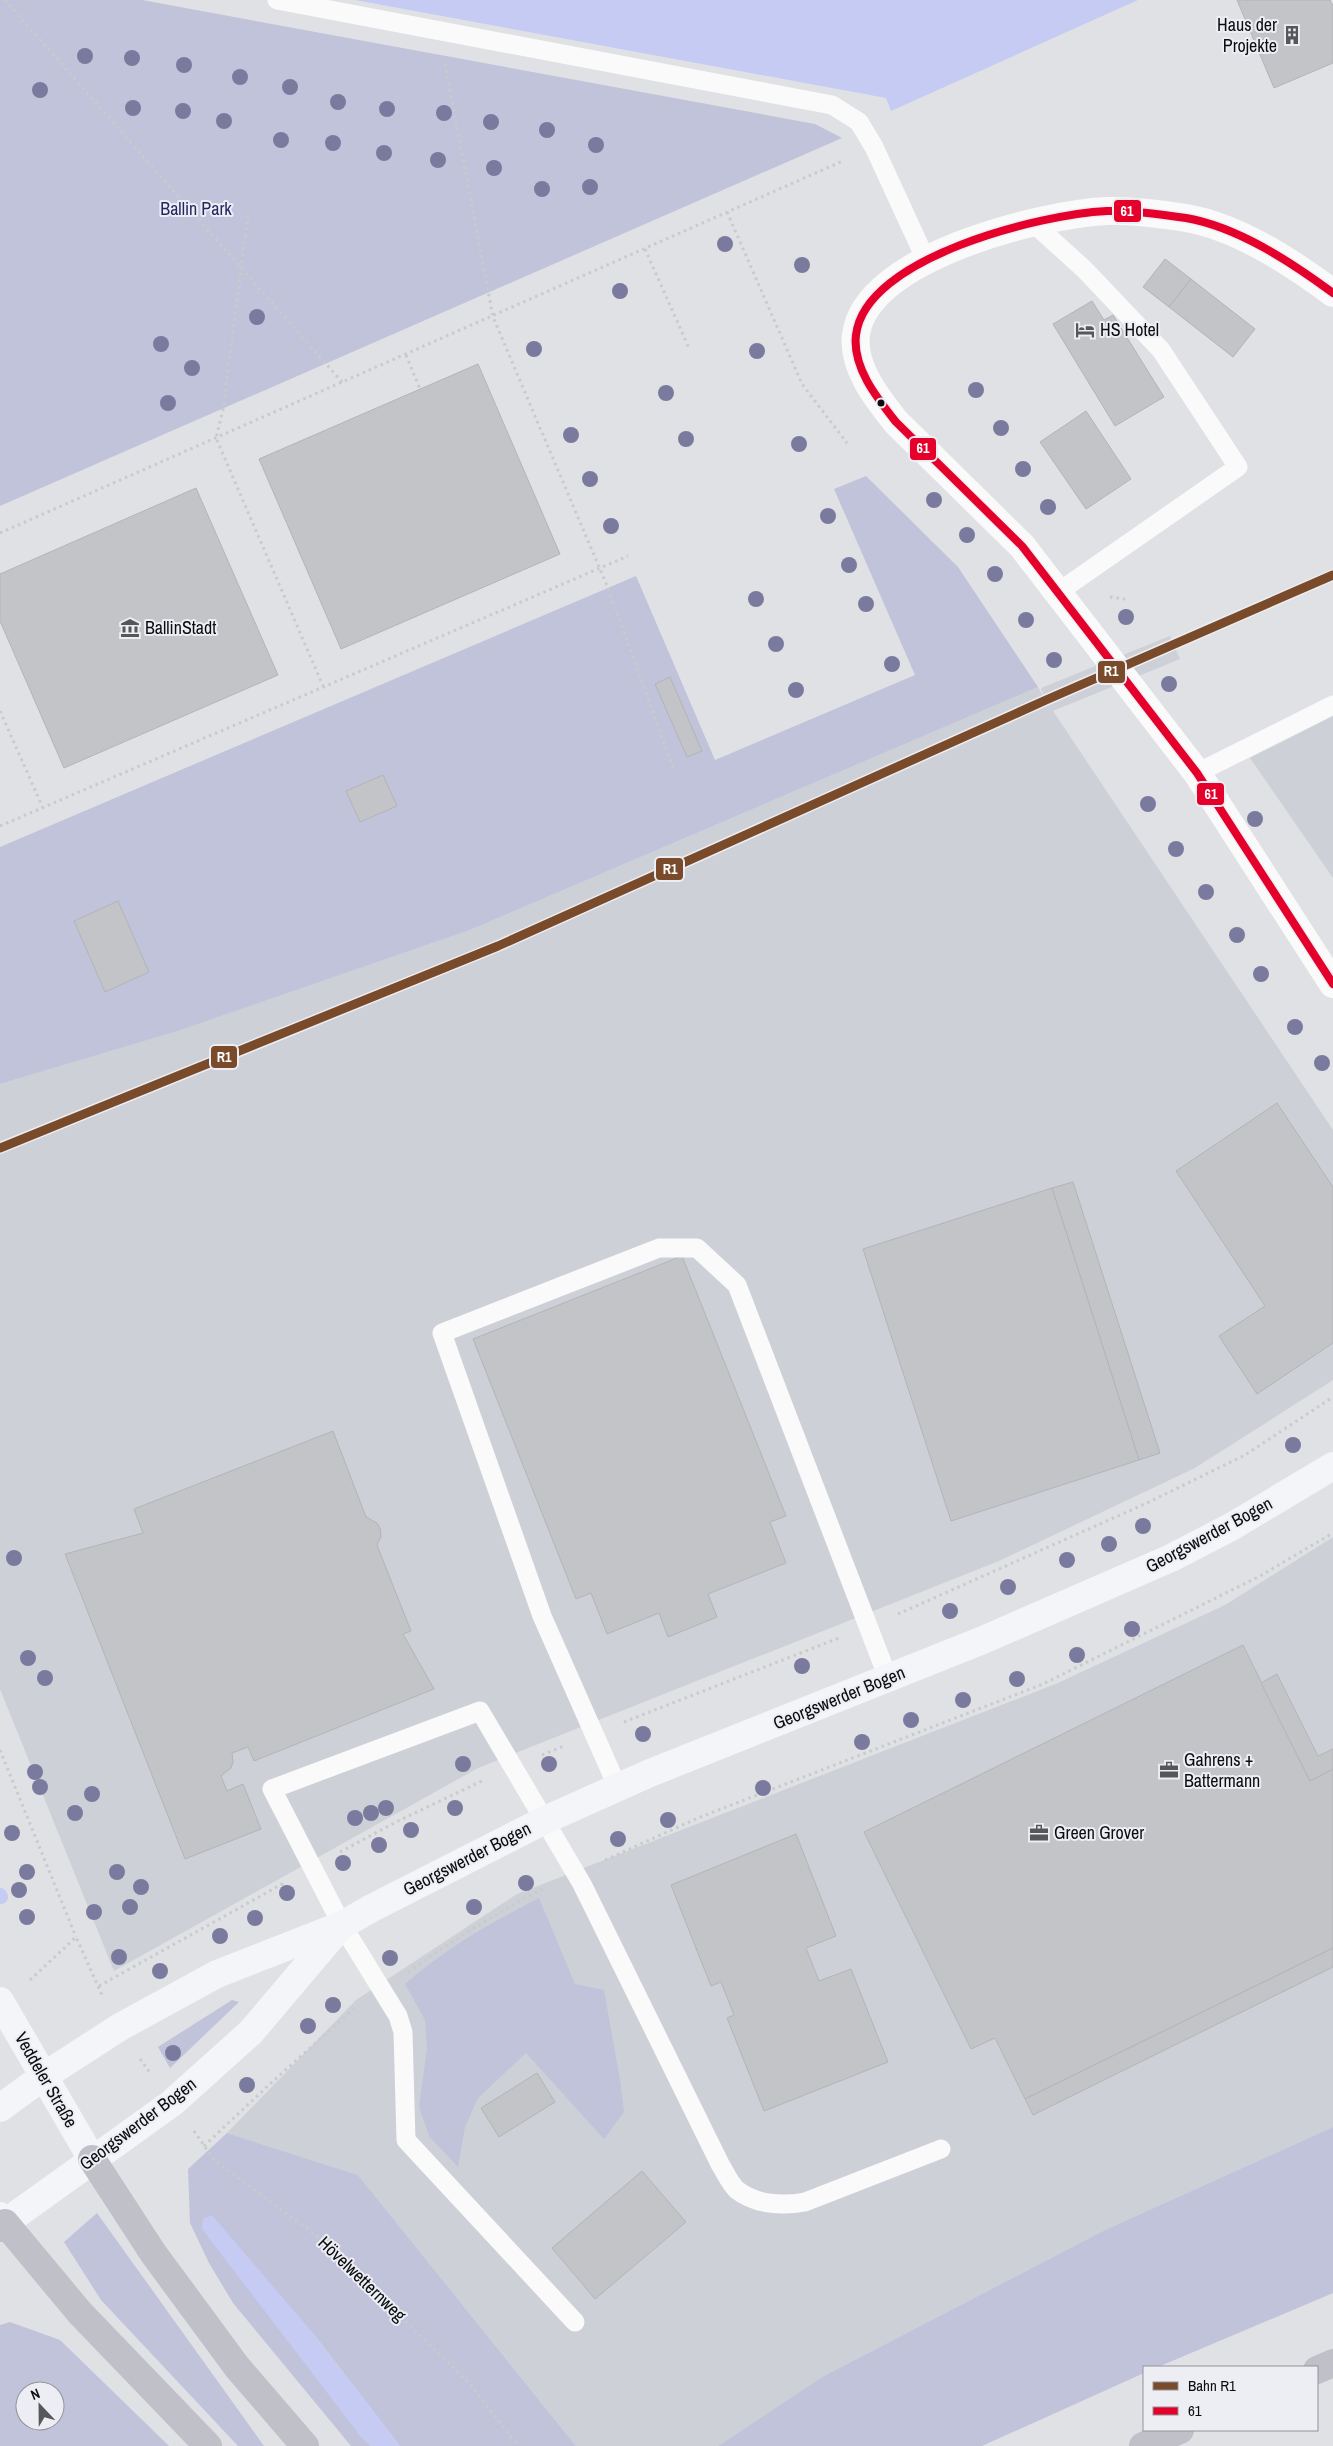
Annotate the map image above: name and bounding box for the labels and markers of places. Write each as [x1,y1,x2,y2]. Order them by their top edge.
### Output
place label: Haus der Projekte [1217,12,1277,58]
building icon: Haus der Projekte [1281,24,1303,46]
place label: HS Hotel [1100,317,1159,342]
hotel icon: HS Hotel [1074,319,1096,341]
unlabelled marker [876,398,886,408]
place label: BallinStadt [145,615,216,640]
museum icon: BallinStadt [119,617,141,639]
place label: Gahrens + Battermann [1184,1747,1260,1793]
office icon: Gahrens + Battermann [1158,1759,1180,1781]
place label: Green Grover [1054,1820,1144,1845]
office icon: Green Grover [1028,1822,1050,1844]

